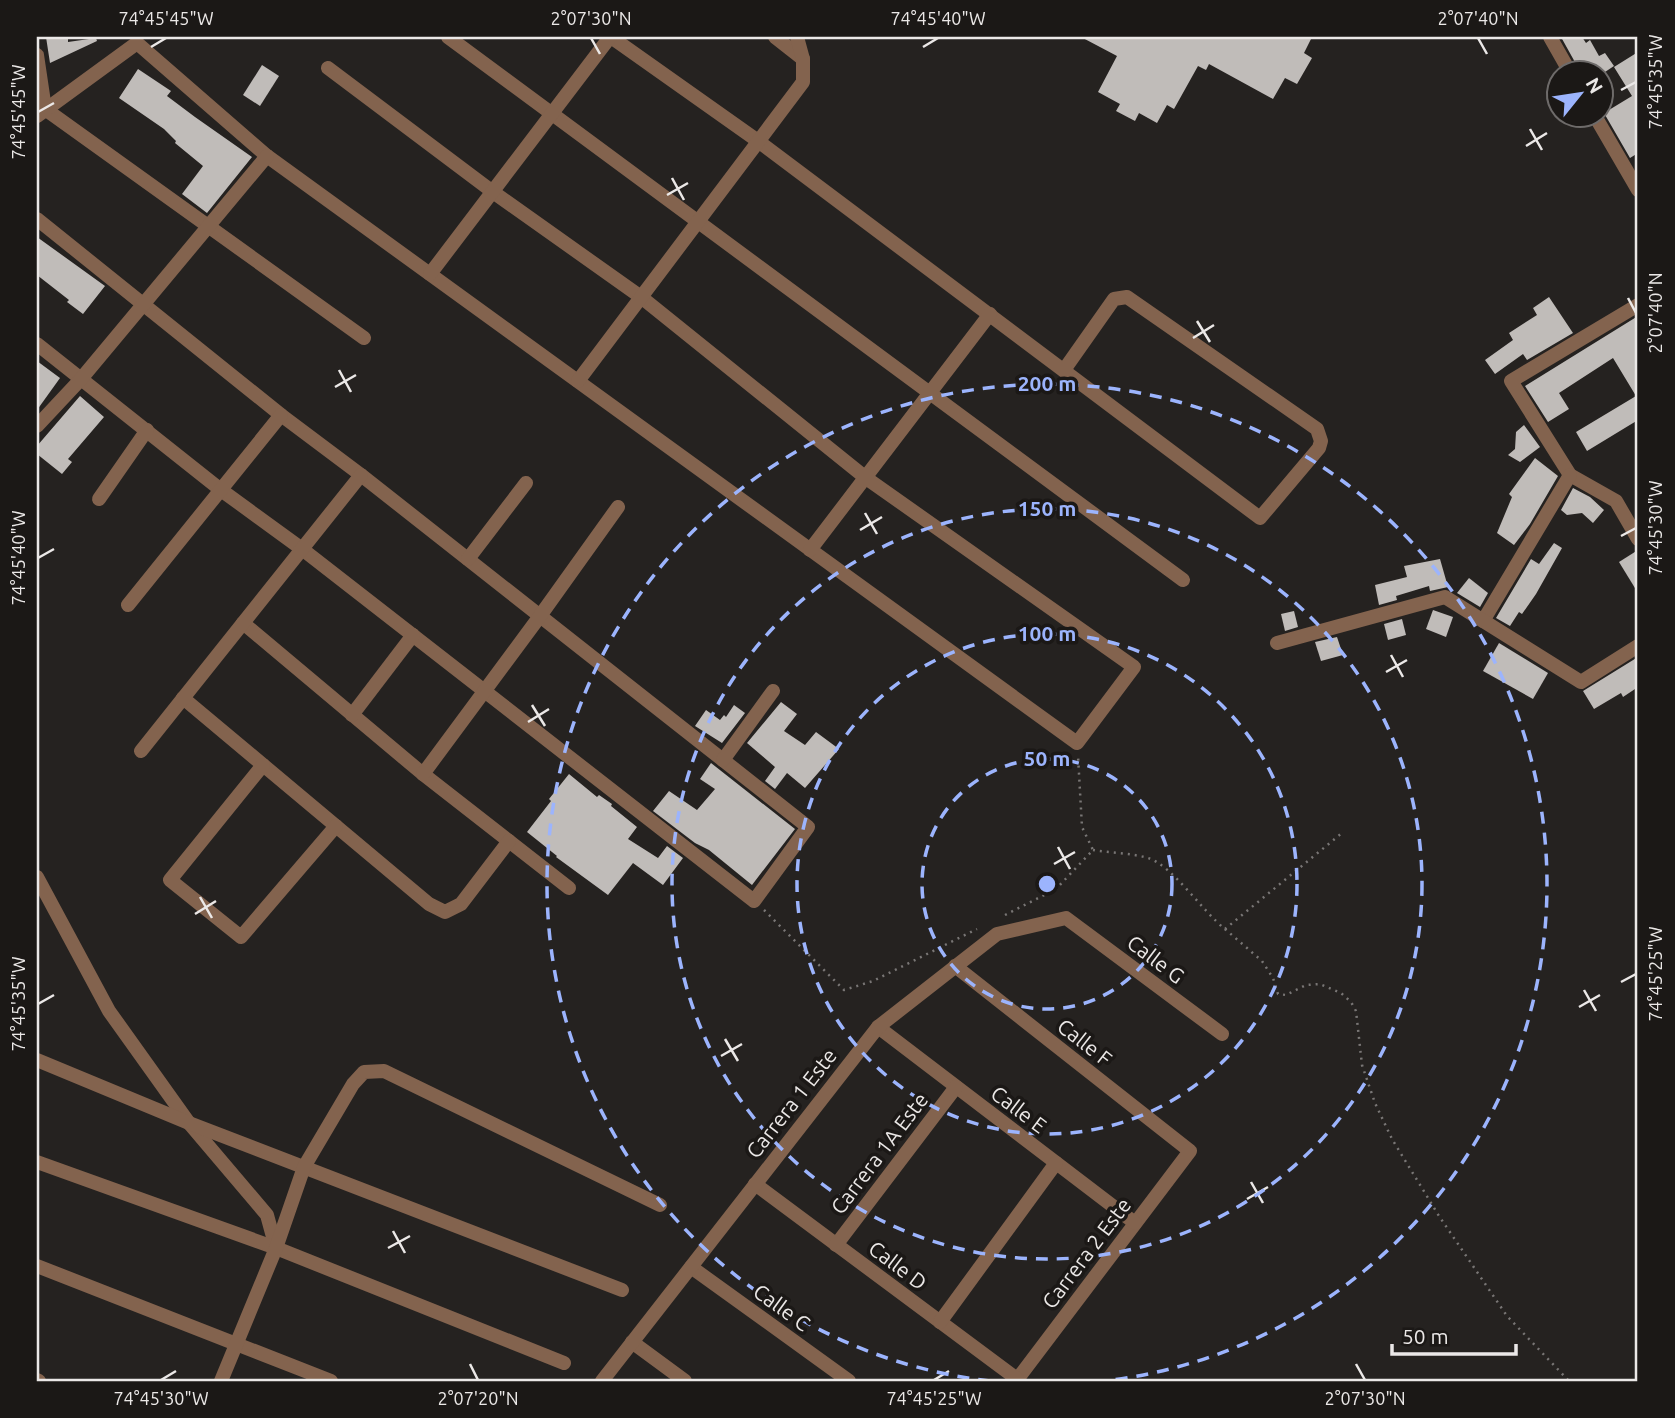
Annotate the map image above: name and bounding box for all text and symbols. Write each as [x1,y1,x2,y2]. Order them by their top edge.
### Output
text: 74°45'45"W [118,8,214,28]
text: 2°07'30"N [551,8,631,28]
text: 74°45'40"W [890,8,986,28]
text: 2°07'40"N [1438,8,1518,28]
text: 74°45'35"W [1645,34,1665,130]
north arrow [1546,60,1616,130]
text: 74°45'45"W [8,64,28,160]
text: N [1582,74,1608,97]
text: 2°07'40"N [1645,273,1665,353]
text: 200 m [1018,371,1076,395]
text: 74°45'30"W [1645,480,1665,576]
text: 150 m [1018,496,1076,520]
text: 74°45'40"W [8,510,28,606]
text: 100 m [1018,621,1076,645]
text: 50 m [1024,746,1070,770]
centre of rings [1035,872,1059,896]
text: 74°45'25"W [1645,926,1665,1022]
street label: Calle G [1123,930,1189,988]
text: 74°45'35"W [8,956,28,1052]
street label: Calle F [1053,1013,1117,1071]
street label: Carrera 1 Este [741,1044,841,1162]
street label: Calle E [987,1080,1051,1138]
street label: Carrera 1A Este [826,1088,932,1218]
street label: Carrera 2 Este [1037,1193,1135,1313]
street label: Calle D [864,1236,932,1294]
street label: Calle C [749,1278,815,1336]
scale bar [1392,1313,1516,1357]
text: 50 m [1402,1324,1449,1348]
text: 74°45'30"W [113,1388,209,1408]
text: 2°07'20"N [438,1388,518,1408]
text: 74°45'25"W [886,1388,982,1408]
text: 2°07'30"N [1325,1388,1405,1408]

